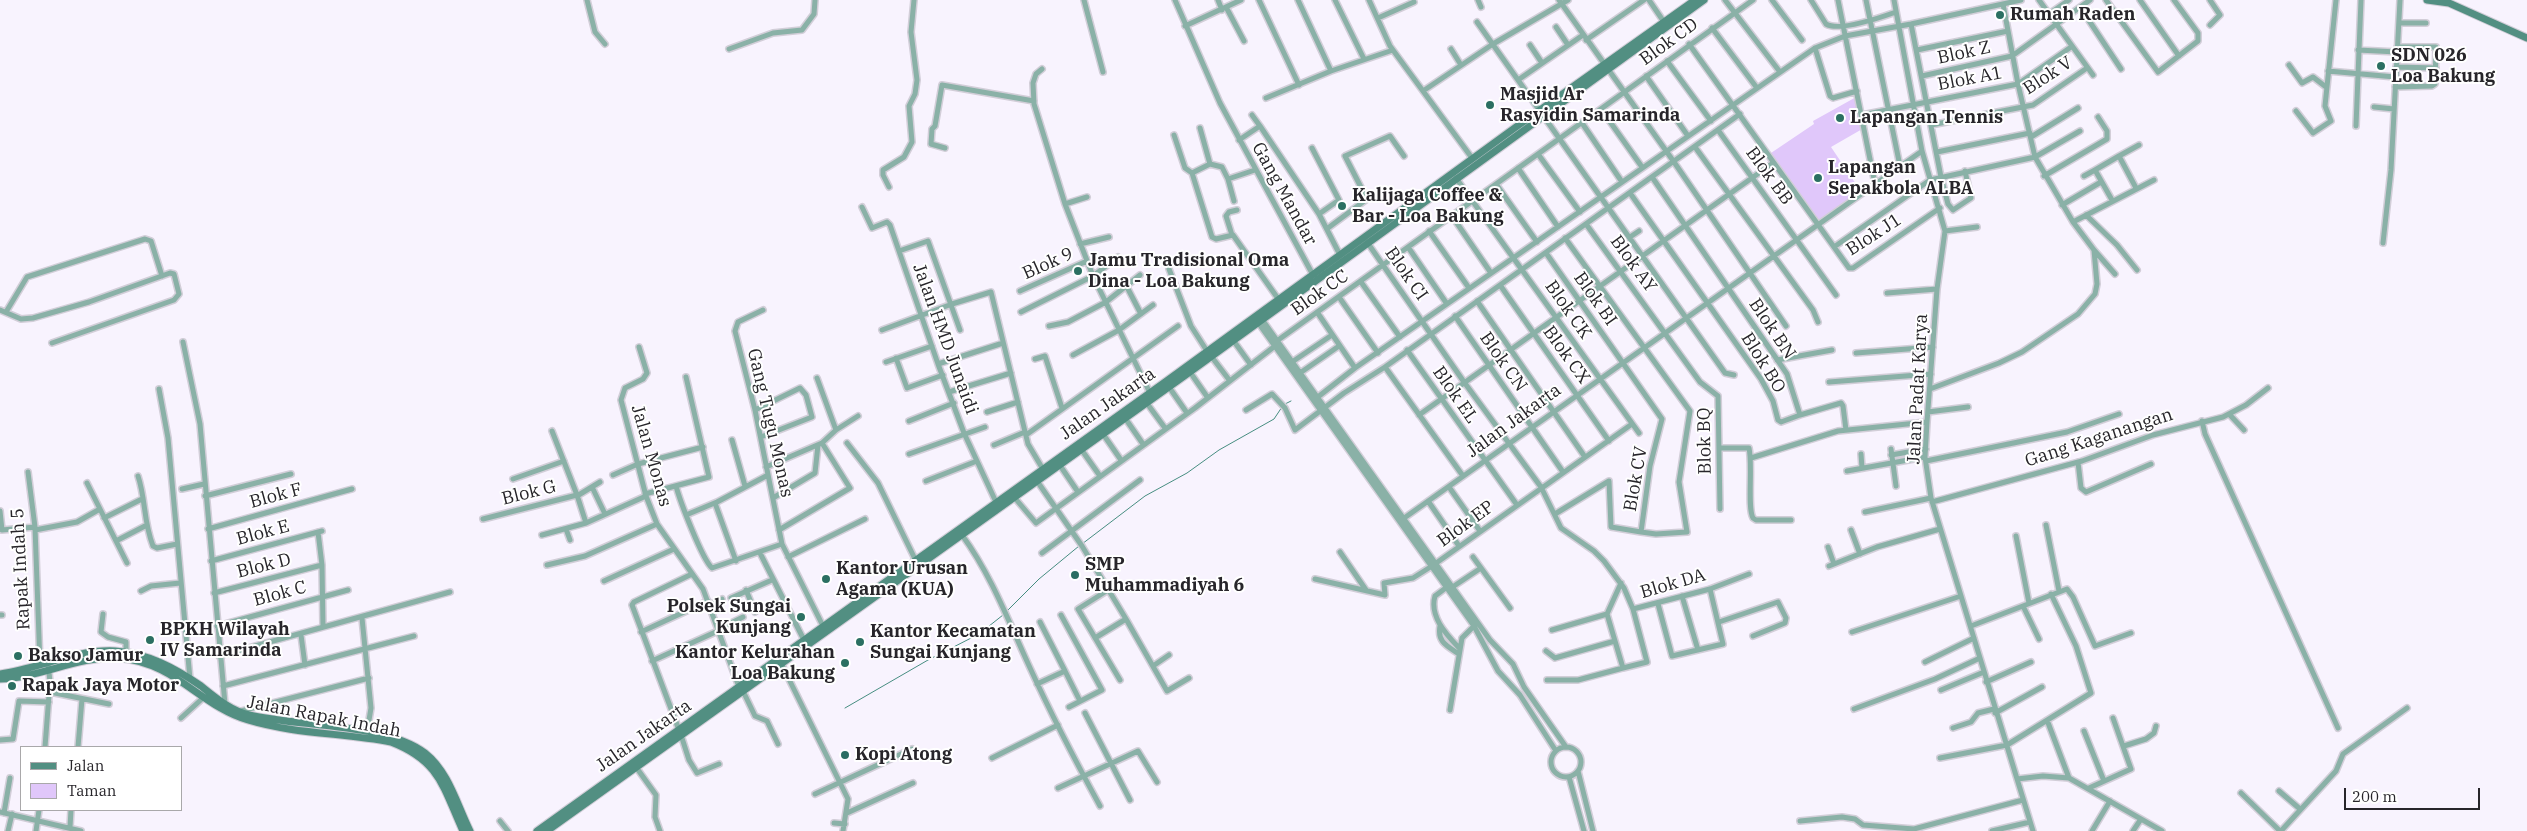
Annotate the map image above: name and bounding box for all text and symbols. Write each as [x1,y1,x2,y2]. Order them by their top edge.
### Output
place label: Rumah Raden [2010,4,2135,26]
marker: Rumah Raden [1994,9,2006,21]
street label: Blok CD [1636,14,1702,70]
street label: Blok Z [1935,37,1993,69]
place label: SDN 026 Loa Bakung [2391,45,2495,88]
street label: Blok V [2019,52,2077,100]
marker: SDN 026 Loa Bakung [2375,60,2387,72]
street label: Blok A1 [1936,62,2004,96]
place label: Masjid Ar Rasyidin Samarinda [1500,84,1680,126]
marker: Masjid Ar Rasyidin Samarinda [1484,99,1496,111]
place label: Lapangan Tennis [1850,107,2003,129]
marker: Lapangan Tennis [1834,112,1846,124]
street label: Gang Mandar [1247,139,1321,249]
street label: Blok BB [1741,143,1797,209]
place label: Lapangan Sepakbola ALBA [1828,157,1973,200]
marker: Lapangan Sepakbola ALBA [1812,172,1824,184]
place label: Kalijaga Coffee & Bar - Loa Bakung [1352,185,1504,228]
marker: Kalijaga Coffee & Bar - Loa Bakung [1336,200,1348,212]
street label: Blok J1 [1842,209,1906,261]
street label: Blok AY [1605,231,1661,297]
street label: Blok 9 [1019,243,1077,285]
street label: Blok CI [1380,243,1432,305]
place label: Jamu Tradisional Oma Dina - Loa Bakung [1088,250,1289,292]
street label: Jalan HMD Junaidi [908,261,982,417]
marker: Jamu Tradisional Oma Dina - Loa Bakung [1072,265,1084,277]
street label: Blok CC [1287,265,1353,321]
street label: Blok BI [1569,268,1621,330]
street label: Blok CK [1540,276,1596,344]
street label: Blok BN [1744,295,1800,363]
street label: Jalan Padat Karya [1903,313,1933,465]
street label: Blok CX [1538,322,1594,388]
street label: Blok CN [1475,328,1531,396]
street label: Blok BO [1736,329,1790,397]
street label: Gang Tugu Monas [742,346,798,500]
street label: Blok EL [1428,362,1482,428]
street label: Jalan Jakarta [1056,363,1160,445]
street label: Jalan Jakarta [1463,379,1565,463]
street label: Jalan Monas [626,403,676,509]
street label: Gang Kaganangan [2022,404,2176,472]
street label: Blok BQ [1694,407,1716,475]
street label: Blok CV [1620,445,1652,513]
street label: Blok G [500,476,558,510]
street label: Blok F [247,479,305,513]
street label: Blok EP [1433,496,1499,552]
street label: Rapak Indah 5 [7,507,35,631]
street label: Blok E [234,516,292,550]
street label: Blok D [235,549,293,583]
place label: SMP Muhammadiyah 6 [1085,554,1244,596]
place label: Kantor Urusan Agama (KUA) [836,558,968,600]
street label: Blok DA [1638,564,1708,604]
marker: SMP Muhammadiyah 6 [1069,569,1081,581]
marker: Kantor Urusan Agama (KUA) [820,573,832,585]
street label: Blok C [251,577,309,611]
place label: Polsek Sungai Kunjang [667,596,791,638]
marker: Polsek Sungai Kunjang [795,611,807,623]
place label: BPKH Wilayah IV Samarinda [160,619,290,662]
place label: Kantor Kecamatan Sungai Kunjang [870,621,1036,664]
marker: BPKH Wilayah IV Samarinda [144,634,156,646]
marker: Kantor Kecamatan Sungai Kunjang [854,636,866,648]
place label: Kantor Kelurahan Loa Bakung [675,642,835,684]
place label: Bakso Jamur [28,645,143,667]
marker: Bakso Jamur [12,650,24,662]
marker: Kantor Kelurahan Loa Bakung [839,657,851,669]
place label: Rapak Jaya Motor [22,675,179,697]
marker: Rapak Jaya Motor [6,680,18,692]
street label: Jalan Rapak Indah [245,691,403,743]
street label: Jalan Jakarta [592,695,696,777]
place label: Kopi Atong [855,744,952,766]
legend [20,746,182,811]
marker: Kopi Atong [839,749,851,761]
text: Jalan [67,756,104,775]
scale bar [2347,778,2483,810]
text: Taman [67,781,116,800]
text: 200 m [2352,787,2397,806]

